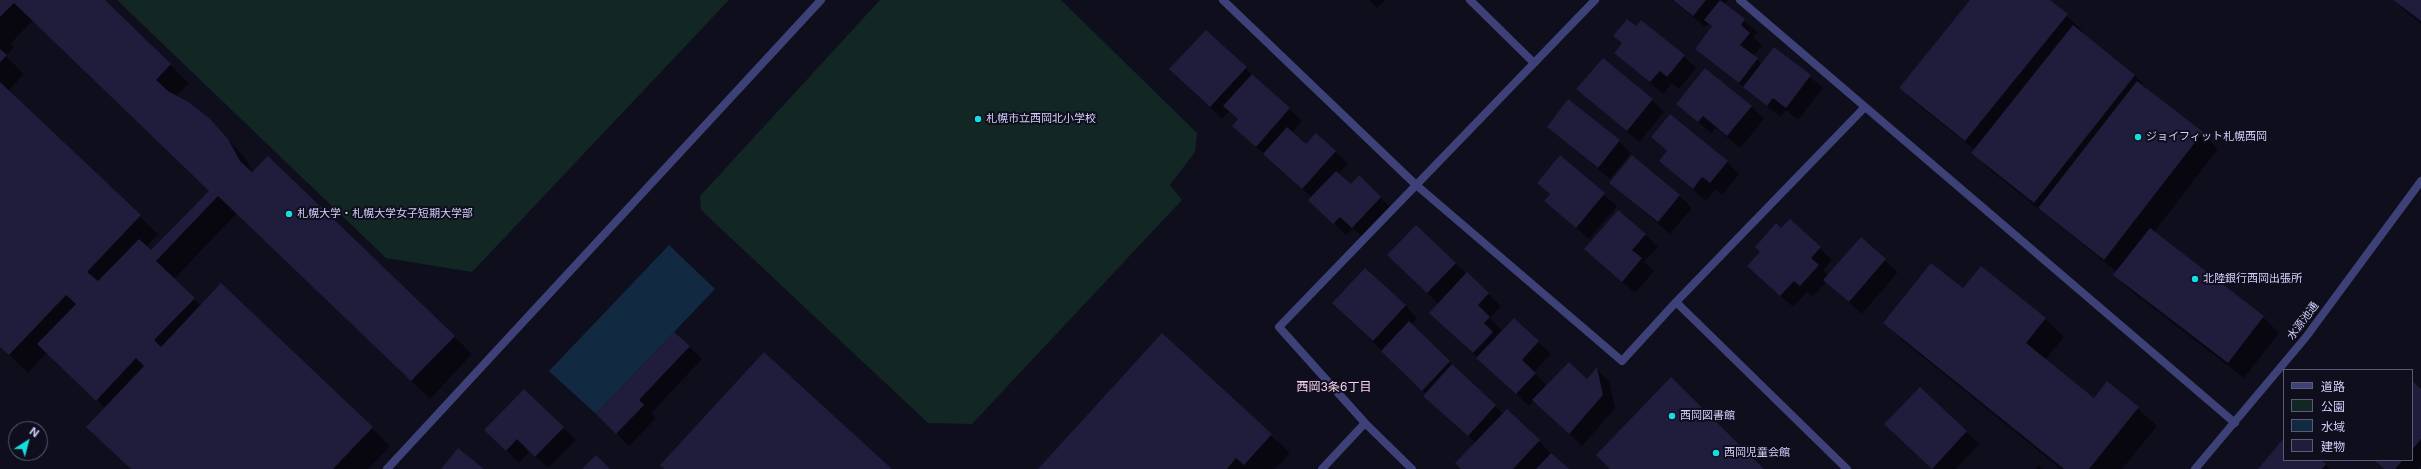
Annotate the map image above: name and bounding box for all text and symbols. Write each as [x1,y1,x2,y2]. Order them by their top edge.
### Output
place label: 札幌市立西岡北小学校 [986,112,1096,126]
marker: 札幌市立西岡北小学校 [973,114,983,124]
place label: ジョイフィット札幌西岡 [2146,130,2267,144]
marker: ジョイフィット札幌西岡 [2133,132,2143,142]
place label: 札幌大学・札幌大学女子短期大学部 [297,207,473,221]
marker: 札幌大学・札幌大学女子短期大学部 [284,209,294,219]
place label: 北陸銀行西岡出張所 [2203,272,2302,286]
marker: 北陸銀行西岡出張所 [2190,274,2200,284]
street label: 水源池通 [2284,299,2322,343]
legend [2283,369,2413,461]
text: 道路 [2321,379,2345,394]
district label: 西岡3条6丁目 [1297,380,1371,394]
text: 公園 [2321,399,2345,414]
place label: 西岡図書館 [1680,409,1735,423]
marker: 西岡図書館 [1667,411,1677,421]
text: 水域 [2321,419,2345,434]
north arrow [8,421,48,461]
text: N [27,424,42,440]
text: 建物 [2321,439,2345,454]
place label: 西岡児童会館 [1724,446,1790,460]
marker: 西岡児童会館 [1711,448,1721,458]

